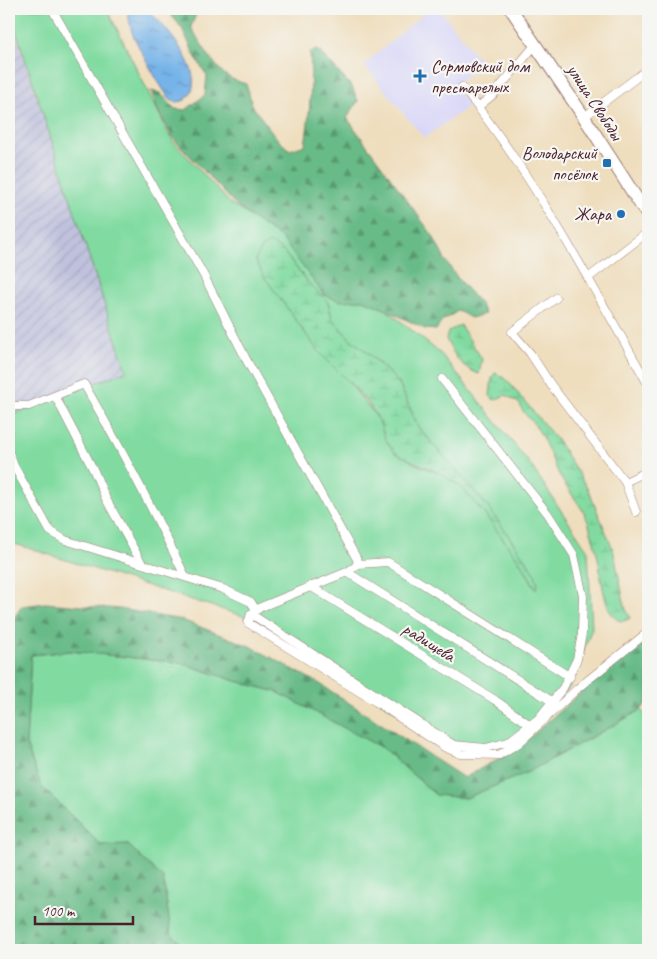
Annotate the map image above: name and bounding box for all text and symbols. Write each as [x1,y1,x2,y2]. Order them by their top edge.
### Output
place label: Сормовский дом престарелых [431,55,531,98]
street label: улица Свободы [562,59,629,146]
marker: Сормовский дом престарелых [413,69,427,83]
place label: Володарский посёлок [522,142,598,185]
marker: Володарский посёлок [601,157,613,169]
place label: Жара [574,203,613,225]
marker: Жара [615,208,627,220]
street label: радищева [399,617,460,667]
scale bar [35,894,132,926]
text: 100 m [42,902,76,921]

